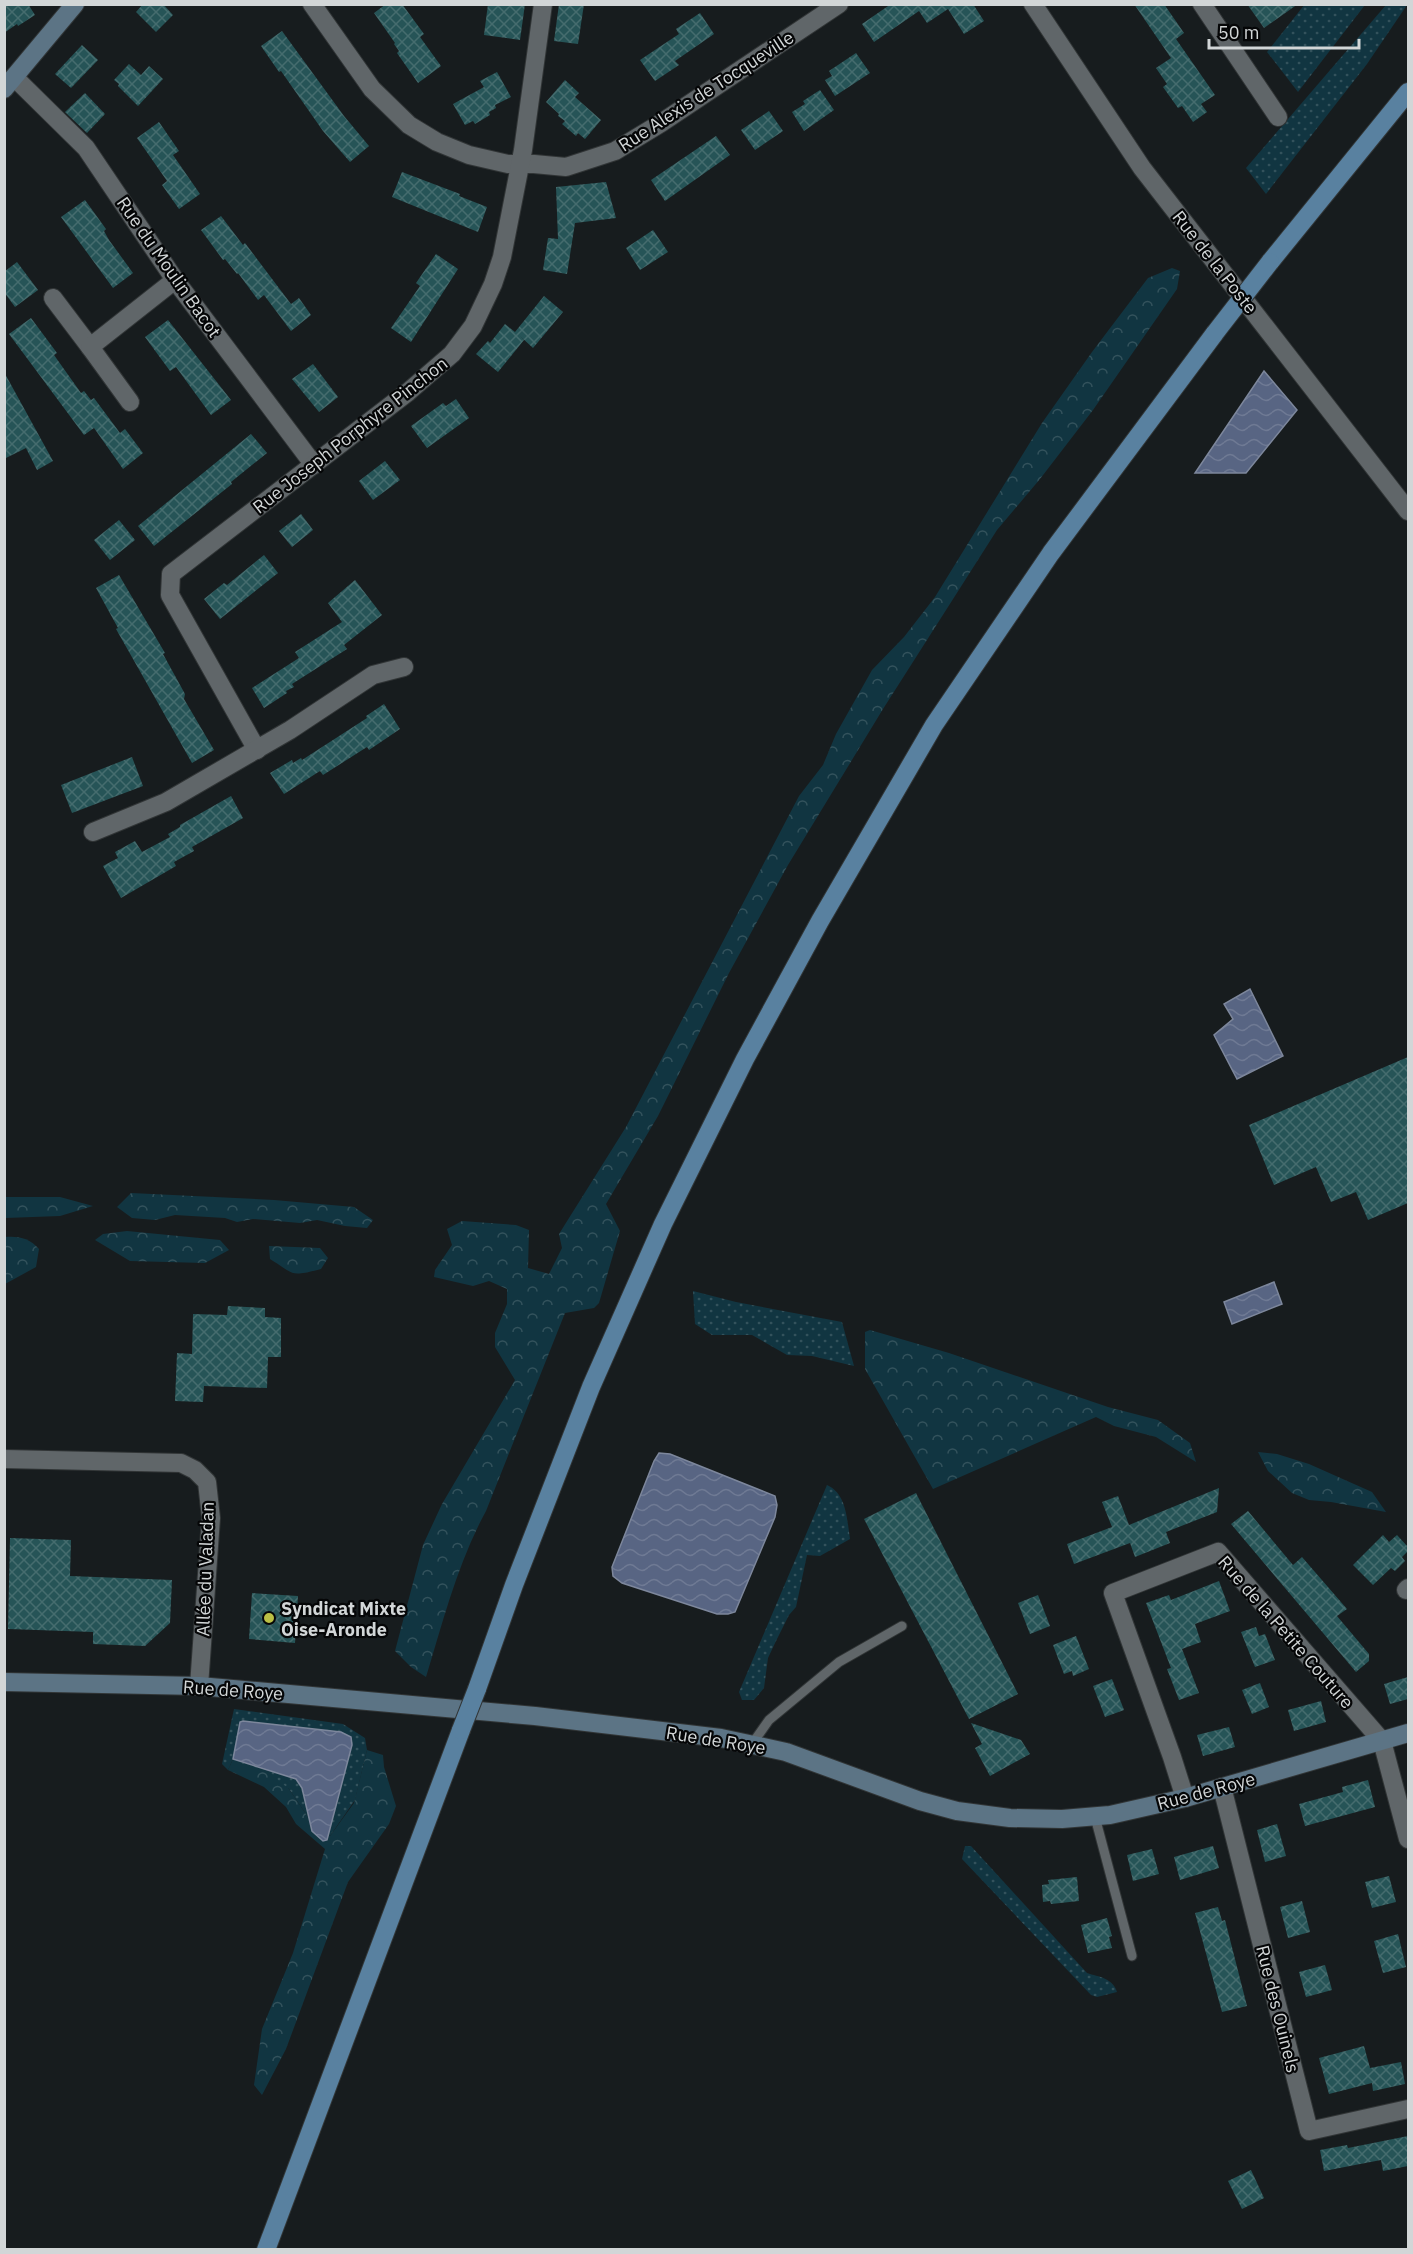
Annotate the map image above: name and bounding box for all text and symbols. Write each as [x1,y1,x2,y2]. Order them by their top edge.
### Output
scale bar [1209,12,1359,50]
text: 50 m [1218,21,1260,44]
street label: Rue Alexis de Tocqueville [614,26,798,156]
street label: Rue du Moulin Bacot [112,192,226,342]
street label: Rue de la Poste [1168,206,1262,318]
street label: Rue Joseph Porphyre Pinchon [248,352,452,518]
street label: Allée du Valadan [191,1501,219,1637]
street label: Rue de la Petite Couture [1213,1551,1359,1713]
place label: Syndicat Mixte Oise-Aronde [281,1597,406,1641]
marker: Syndicat Mixte Oise-Aronde [262,1611,276,1625]
street label: Rue de Roye [182,1675,284,1705]
street label: Rue de Roye [665,1721,768,1759]
street label: Rue de Roye [1155,1767,1258,1815]
street label: Rue des Ouinels [1251,1943,1305,2075]

